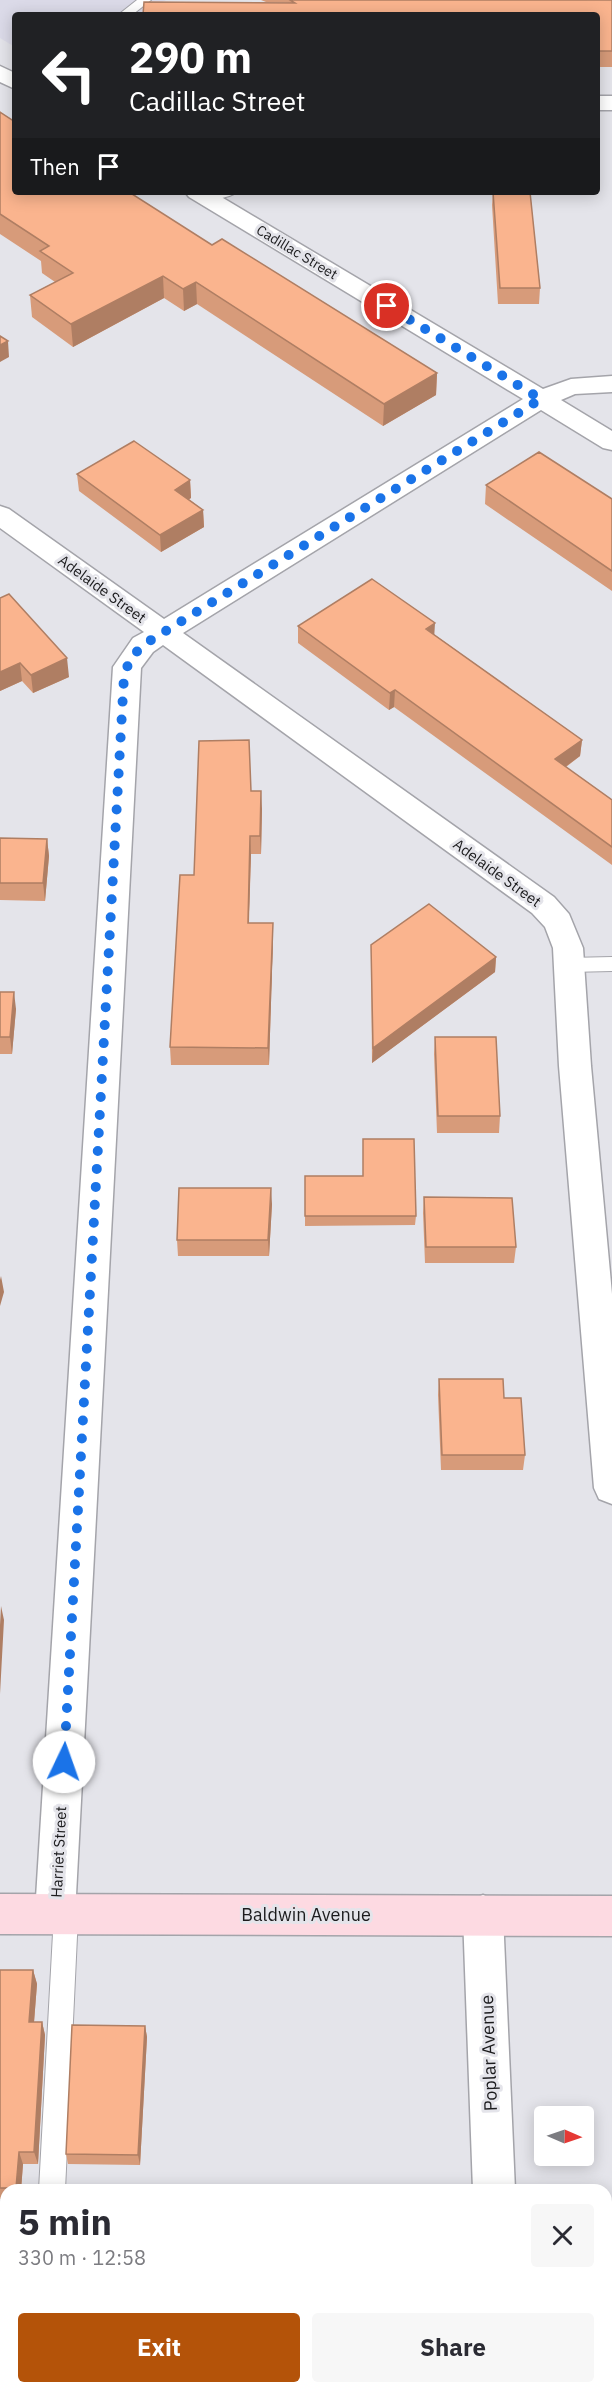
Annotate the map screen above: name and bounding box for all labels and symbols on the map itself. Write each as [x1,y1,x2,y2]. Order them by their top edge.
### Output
street label: Cadillac Street [253,221,341,283]
pin [361,280,412,331]
street label: Adelaide Street [55,550,150,627]
street label: Adelaide Street [450,834,545,911]
position arrow [32,1730,96,1794]
street label: Harriet Street [47,1806,70,1898]
street label: Baldwin Avenue [241,1903,371,1926]
street label: Poplar Avenue [475,1994,502,2112]
north arrow [534,2106,594,2166]

